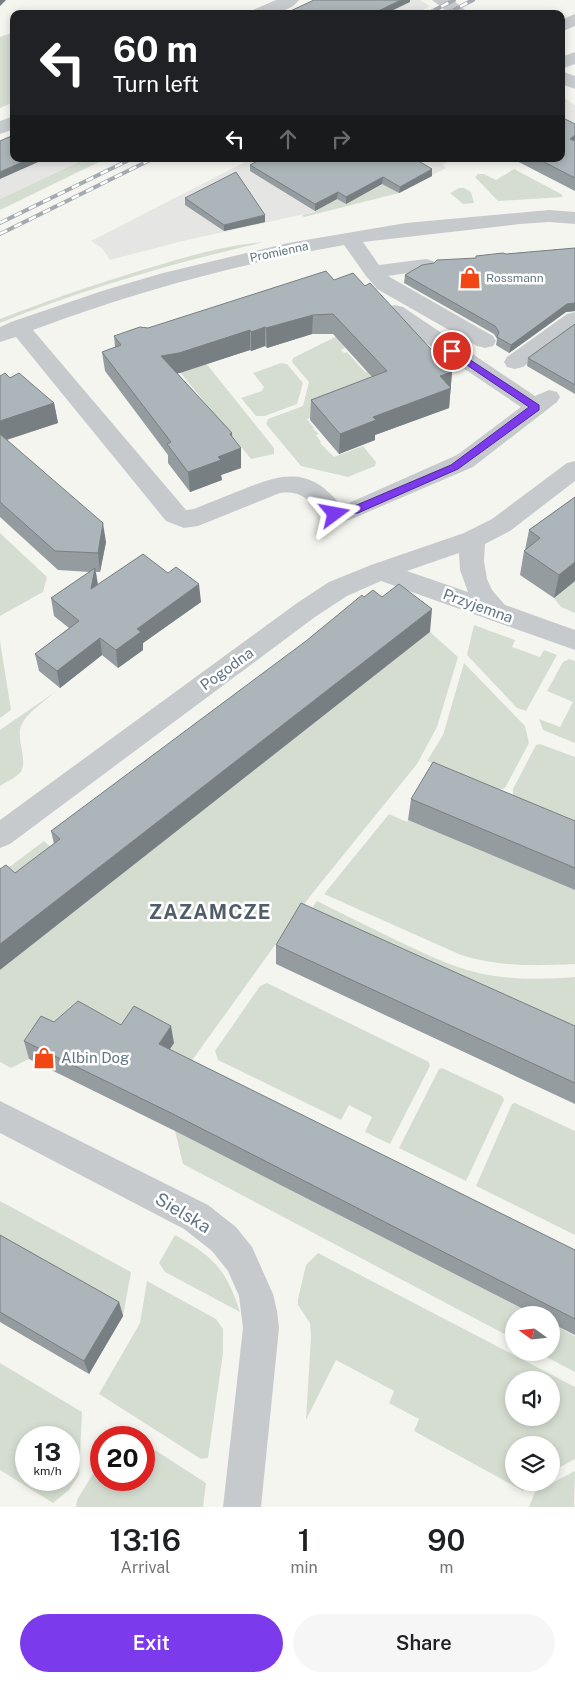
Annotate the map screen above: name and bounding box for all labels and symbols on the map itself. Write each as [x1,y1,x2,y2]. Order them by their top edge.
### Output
street label: Promienna [248,239,310,265]
shop icon: Rossmann [457,265,483,291]
place label: Rossmann [486,271,544,285]
pin [431,330,473,372]
position arrow [308,487,360,539]
street label: Przyjemna [441,585,515,626]
street label: Pogodna [197,644,257,694]
district label: ZAZAMCZE [149,900,271,924]
shop icon: Albin Dog [31,1045,57,1071]
place label: Albin Dog [61,1049,129,1066]
street label: Sielska [152,1188,215,1237]
north arrow [505,1306,560,1361]
speed limit sign: 20 [90,1426,155,1491]

